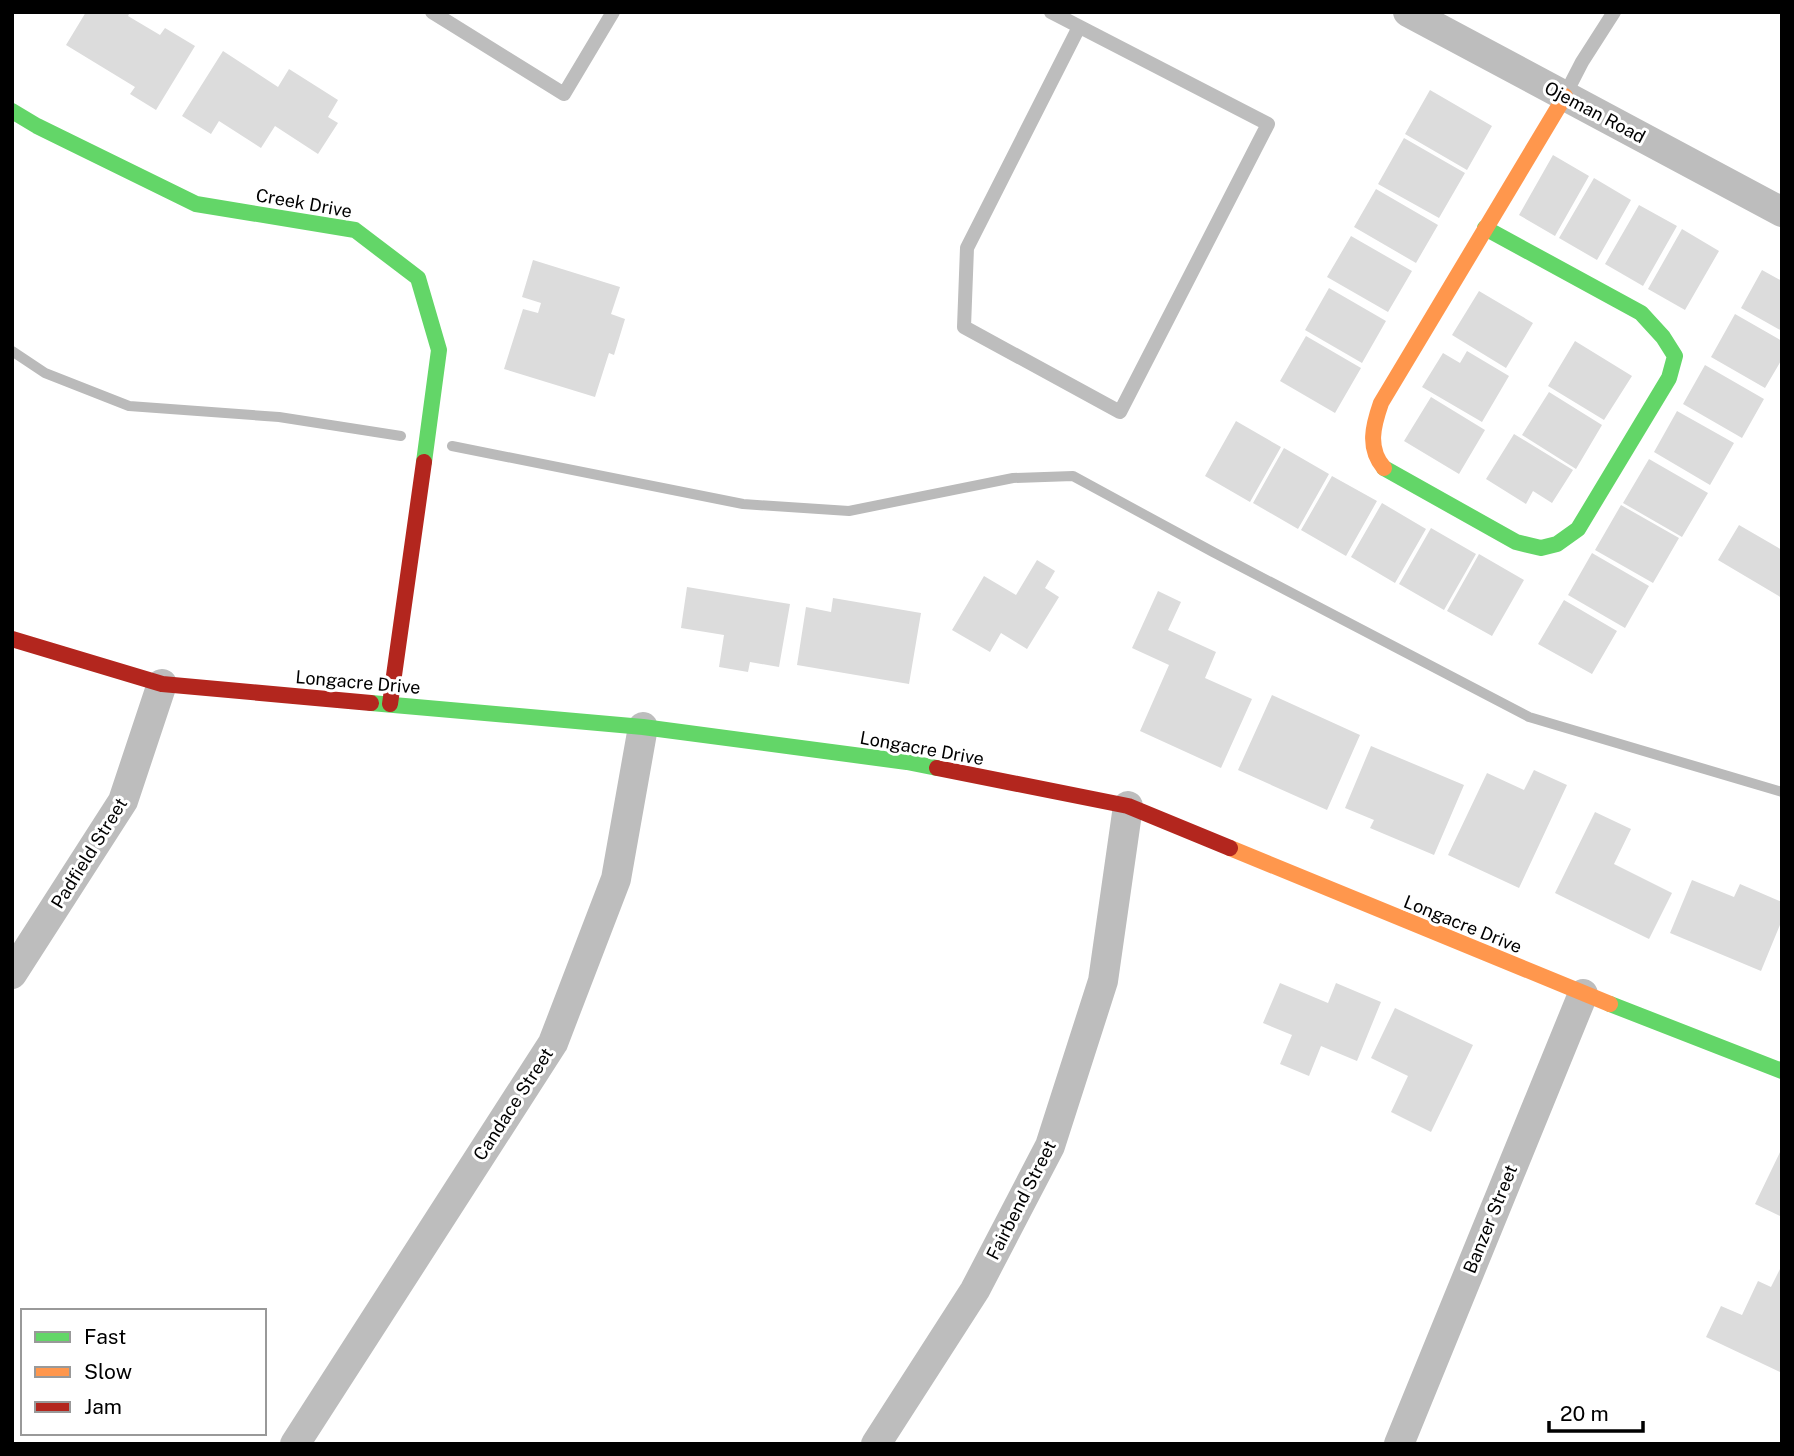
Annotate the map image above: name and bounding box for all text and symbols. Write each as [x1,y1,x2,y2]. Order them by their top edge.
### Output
street label: Ojeman Road [1541,77,1649,147]
street label: Creek Drive [254,184,354,222]
street label: Longacre Drive [295,666,421,698]
street label: Longacre Drive [858,727,986,769]
street label: Padfield Street [47,794,131,912]
street label: Longacre Drive [1401,891,1525,957]
street label: Candace Street [469,1044,557,1164]
street label: Fairbend Street [982,1137,1060,1263]
street label: Banzer Street [1459,1162,1521,1276]
legend [21,1309,266,1435]
text: Fast [84,1324,126,1349]
text: Slow [84,1359,132,1384]
scale bar [1549,1390,1644,1434]
text: Jam [84,1394,122,1419]
text: 20 m [1560,1401,1609,1426]

